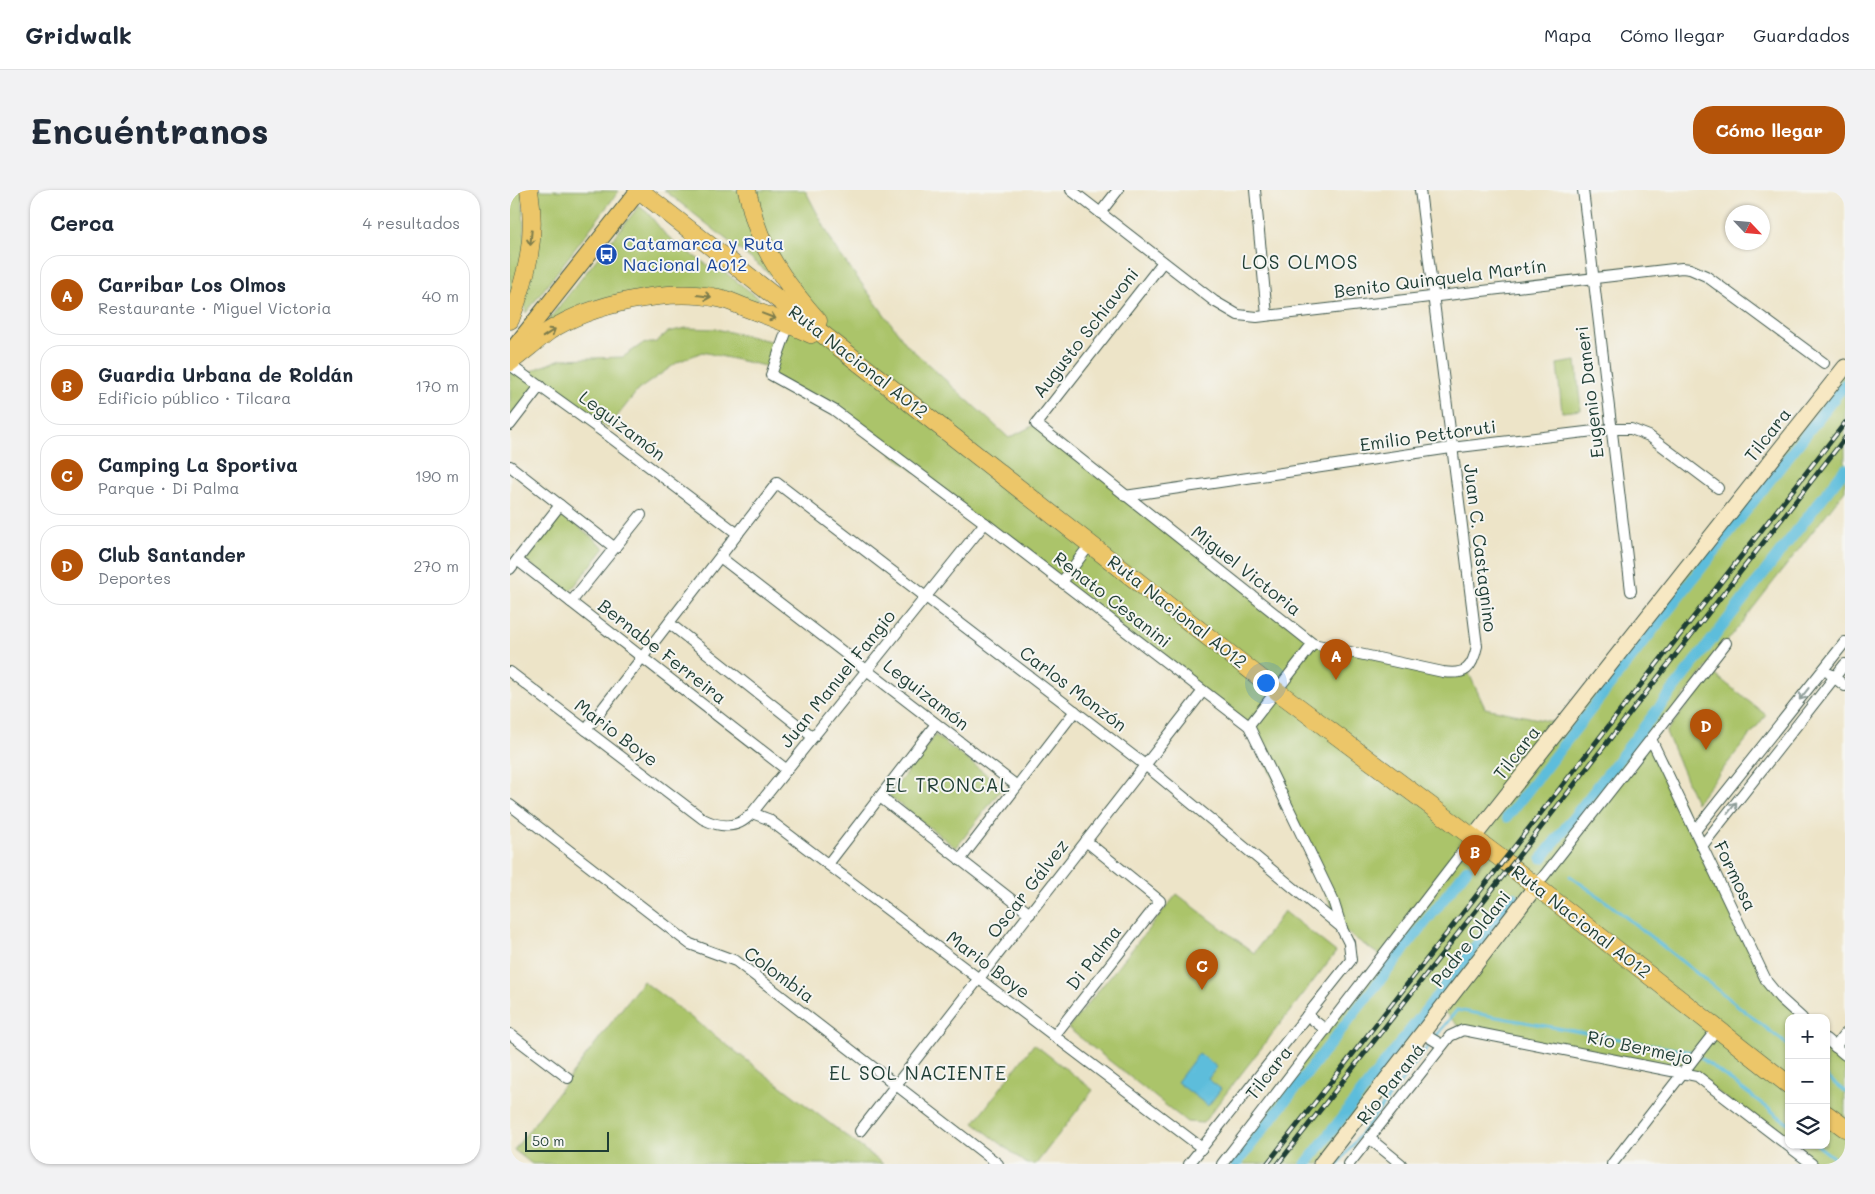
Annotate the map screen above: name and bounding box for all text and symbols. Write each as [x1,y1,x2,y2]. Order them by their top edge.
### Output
text: Gridwalk [25,19,132,50]
text: Mapa [1544,23,1592,47]
text: Cómo llegar [1620,23,1725,47]
text: Guardados [1753,23,1850,47]
button: Cómo llegar [1693,106,1845,154]
text: Encuéntranos [30,107,269,153]
north arrow [1725,205,1770,250]
text: Cerca [50,209,115,236]
text: 4 resultados [363,212,460,233]
one-way arrow [527,230,536,246]
place label: Catamarca y Ruta Nacional A012 [623,231,784,276]
bus stop icon: Catamarca y Ruta Nacional A012 [595,242,619,266]
district label: LOS OLMOS [1242,249,1358,274]
street label: Benito Quinquela Martín [1332,253,1547,303]
street label: Augusto Schiavoni [1027,262,1144,402]
text: Carribar Los Olmos [98,272,286,297]
text: A [61,285,73,306]
text: 40 m [422,285,459,306]
one-way arrow [696,291,712,301]
text: Restaurante · Miguel Victoria [98,297,331,318]
street label: Ruta Nacional A012 [784,299,933,423]
one-way arrow [761,312,776,321]
street label: Eugenio Daneri [1569,325,1609,460]
one-way arrow [542,327,556,338]
text: Guardia Urbana de Roldán [98,362,353,387]
text: B [62,375,72,396]
text: 170 m [415,375,459,396]
street label: Leguizamón [574,385,671,466]
text: Edificio público · Tilcara [98,387,291,408]
street label: Tilcara [1739,403,1796,466]
street label: Emilio Pettoruti [1358,414,1498,456]
text: Camping La Sportiva [98,452,298,477]
street label: Juan C. Castagnino [1459,462,1503,634]
text: C [61,465,73,486]
text: 190 m [415,465,459,486]
text: Parque · Di Palma [98,477,239,498]
street label: Miguel Victoria [1187,520,1307,621]
text: Club Santander [98,542,246,567]
street label: Renato Cesanini [1049,546,1176,653]
street label: Ruta Nacional A012 [1103,549,1252,673]
text: D [61,555,73,576]
text: 270 m [413,555,459,576]
text: Deportes [98,567,171,588]
street label: Bernabe Ferreira [593,593,732,709]
street label: Juan Manuel Fangio [774,604,901,753]
pin: A [1320,639,1352,680]
street label: Carlos Monzón [1015,640,1132,736]
street label: Leguizamón [879,653,974,735]
your location [1253,670,1279,696]
one-way arrow [1798,687,1809,700]
street label: Mario Boye [570,693,663,772]
pin: D [1690,709,1722,750]
street label: Tilcara [1488,721,1545,784]
district label: EL TRONCAL [885,772,1011,797]
one-way arrow [1727,801,1738,814]
street label: Oscar Gálvez [981,834,1073,943]
pin: B [1459,835,1491,876]
street label: Formosa [1709,837,1763,914]
street label: Ruta Nacional A012 [1507,859,1656,983]
street label: Padre Oldani [1425,885,1516,992]
street label: Di Palma [1060,920,1126,995]
street label: Mario Boye [942,925,1035,1004]
street label: Colombia [740,941,820,1008]
pin: C [1186,949,1218,990]
map controls [1785,1014,1830,1149]
button: + [1785,1014,1830,1059]
street label: Río Bermejo [1585,1024,1695,1070]
street label: Río Paraná [1351,1038,1430,1129]
street label: Tilcara [1240,1041,1297,1104]
button: − [1785,1059,1830,1104]
district label: EL SOL NACIENTE [829,1060,1007,1085]
button: layers [1785,1104,1830,1149]
scale bar [525,1129,609,1152]
text: 50 m [532,1131,564,1150]

